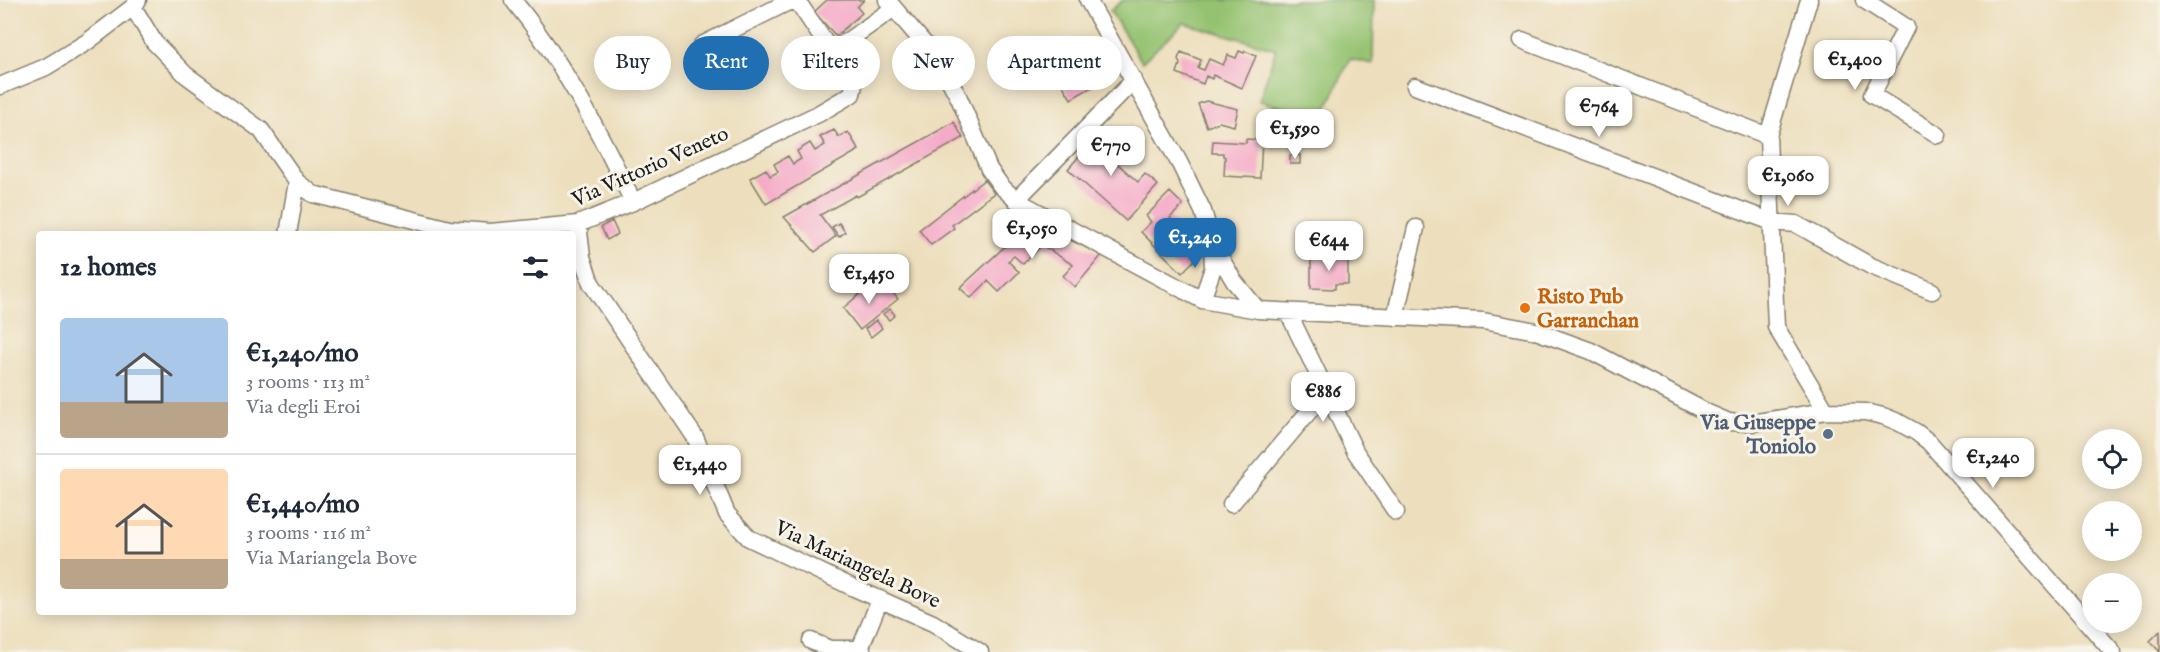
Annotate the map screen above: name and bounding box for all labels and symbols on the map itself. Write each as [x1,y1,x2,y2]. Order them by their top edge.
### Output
pin: €1,400 [1806,40,1904,91]
pin: €764 [1563,87,1635,138]
pin: €1,590 [1246,109,1344,160]
street label: Via Vittorio Veneto [567,121,733,214]
pin: €770 [1075,126,1147,177]
pin: €1,060 [1739,156,1837,207]
pin: €1,050 [983,209,1081,260]
pin: €1,240 [1146,218,1244,269]
pin: €644 [1293,221,1365,272]
pin: €1,450 [820,254,918,305]
place label: Risto Pub Garranchan [1537,284,1639,335]
marker: Risto Pub Garranchan [1518,301,1532,315]
pin: €886 [1287,372,1359,423]
place label: Via Giuseppe Toniolo [1699,410,1817,461]
marker: Via Giuseppe Toniolo [1821,427,1835,441]
pin: €1,240 [1944,438,2042,489]
pin: €1,440 [651,445,749,496]
street label: Via Mariangela Bove [769,515,945,616]

